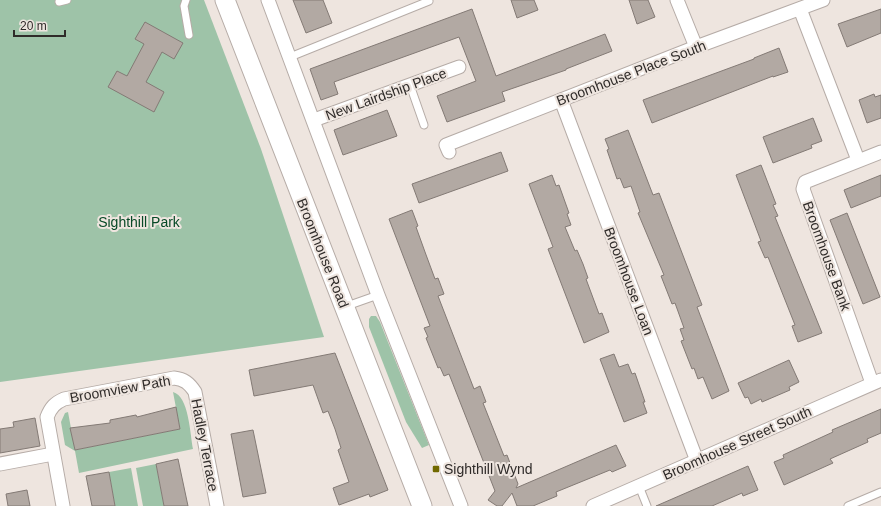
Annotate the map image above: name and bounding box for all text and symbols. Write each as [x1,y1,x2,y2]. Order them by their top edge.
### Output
scale bar [14,12,65,38]
text: 20 m [20,19,47,33]
street label: Broomhouse Place South [554,37,708,109]
street label: New Lairdship Place [323,65,449,123]
street label: Broomhouse Road [294,196,352,310]
street label: Broomhouse Bank [800,199,855,314]
park label: Sighthill Park [98,214,181,230]
street label: Broomhouse Loan [601,225,657,337]
street label: Broomview Path [68,372,172,406]
street label: Hadley Terrace [188,397,222,493]
street label: Broomhouse Street South [660,403,814,483]
place label: Sighthill Wynd [444,461,533,477]
marker: Sighthill Wynd [431,464,441,474]

